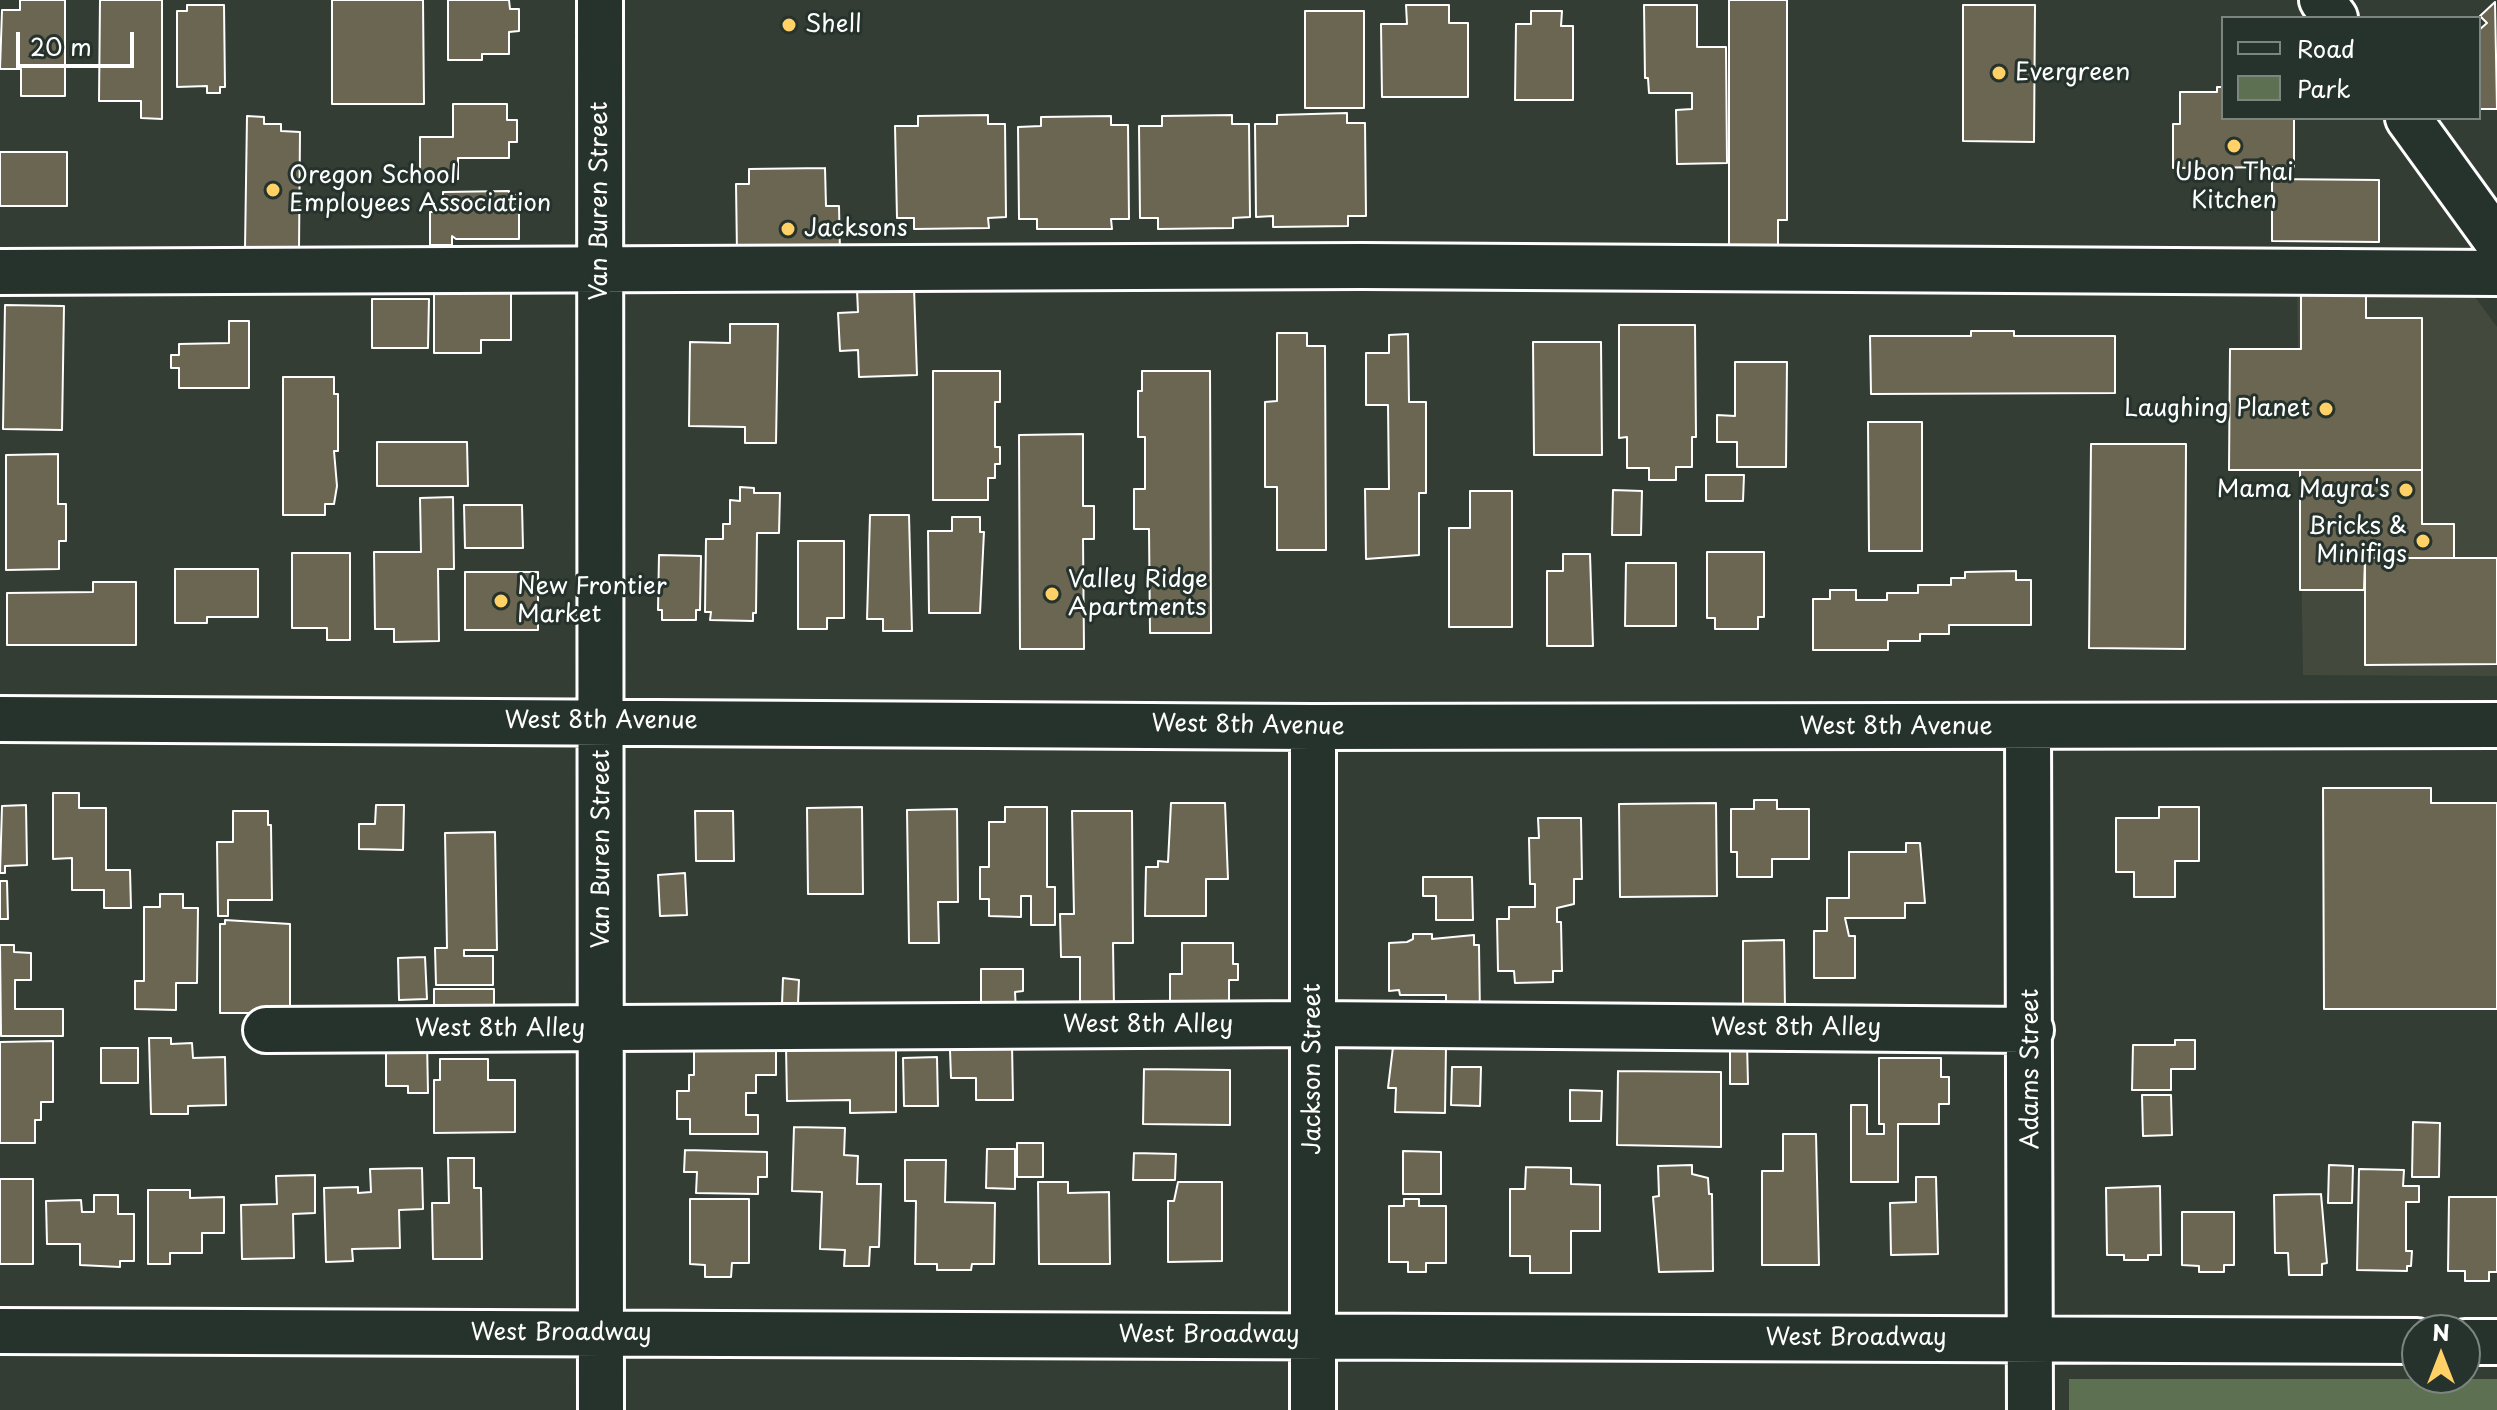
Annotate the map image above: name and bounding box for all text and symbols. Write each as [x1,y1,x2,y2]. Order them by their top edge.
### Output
place label: Shell [805,11,862,39]
scale bar [20,16,138,66]
marker: Shell [780,16,798,34]
legend [2221,16,2481,120]
text: 20 m [30,28,92,64]
text: Road [2297,30,2355,66]
place label: Evergreen [2015,59,2130,87]
marker: Evergreen [1990,64,2008,82]
text: Park [2297,70,2351,106]
street label: Van Buren Street [586,101,614,301]
marker: Ubon Thai Kitchen [2225,137,2243,155]
place label: Ubon Thai Kitchen [2174,159,2294,215]
place label: Oregon School Employees Association [289,162,551,218]
marker: Oregon School Employees Association [264,181,282,199]
place label: Jacksons [804,215,908,243]
marker: Jacksons [779,220,797,238]
place label: Laughing Planet [2124,395,2310,423]
marker: Laughing Planet [2317,400,2335,418]
place label: Mama Mayra's [2217,476,2390,504]
marker: Mama Mayra's [2397,481,2415,499]
place label: Bricks & Minifigs [2308,513,2407,569]
marker: Bricks & Minifigs [2414,532,2432,550]
place label: Valley Ridge Apartments [1068,566,1208,622]
place label: New Frontier Market [517,573,667,629]
marker: Valley Ridge Apartments [1043,585,1061,603]
marker: New Frontier Market [492,592,510,610]
street label: West 8th Avenue [504,707,698,735]
street label: West 8th Avenue [1151,710,1345,742]
street label: West 8th Avenue [1799,713,1993,741]
street label: Van Buren Street [588,749,616,949]
street label: Jackson Street [1299,983,1327,1155]
street label: Adams Street [2017,989,2045,1149]
street label: West 8th Alley [1063,1011,1233,1039]
street label: West 8th Alley [1711,1014,1881,1042]
street label: West 8th Alley [415,1015,585,1043]
north arrow [2401,1314,2481,1394]
text: N [2432,1315,2450,1348]
street label: West Broadway [470,1319,652,1347]
street label: West Broadway [1118,1321,1300,1349]
street label: West Broadway [1765,1324,1947,1352]

